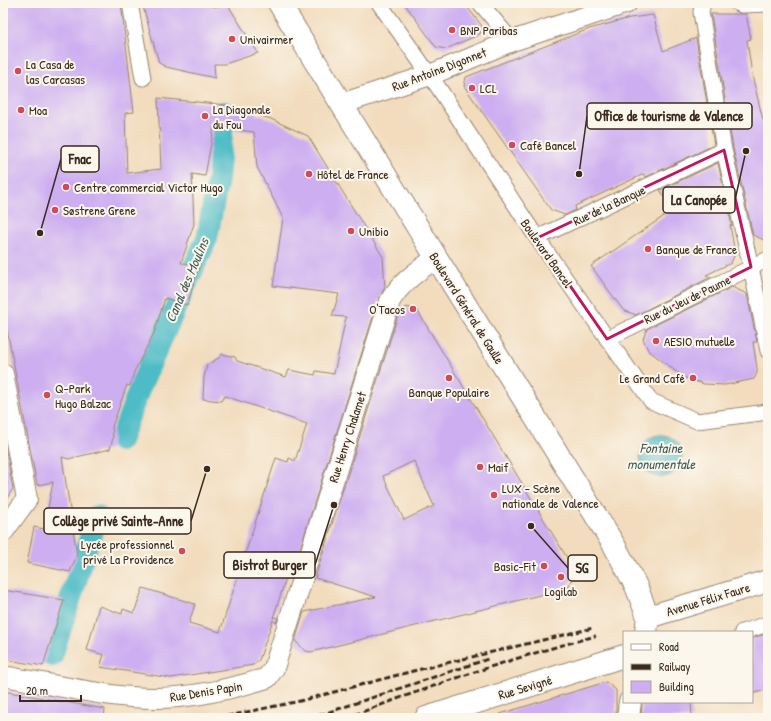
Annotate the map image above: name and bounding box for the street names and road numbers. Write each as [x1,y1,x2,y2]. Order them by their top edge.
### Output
street label: Rue Antoine Digonnet [389,43,489,95]
street label: Rue de la Banque [570,180,648,230]
street label: Boulevard Bancel [517,215,578,291]
street label: Boulevard Général de Gaulle [425,249,509,367]
street label: Rue du Jeu de Paume [641,270,733,328]
street label: Rue Henry Chalamet [324,389,370,485]
street label: Avenue Félix Faure [664,578,752,620]
street label: Rue Sevigné [496,670,554,704]
street label: Rue Denis Papin [168,676,244,706]

